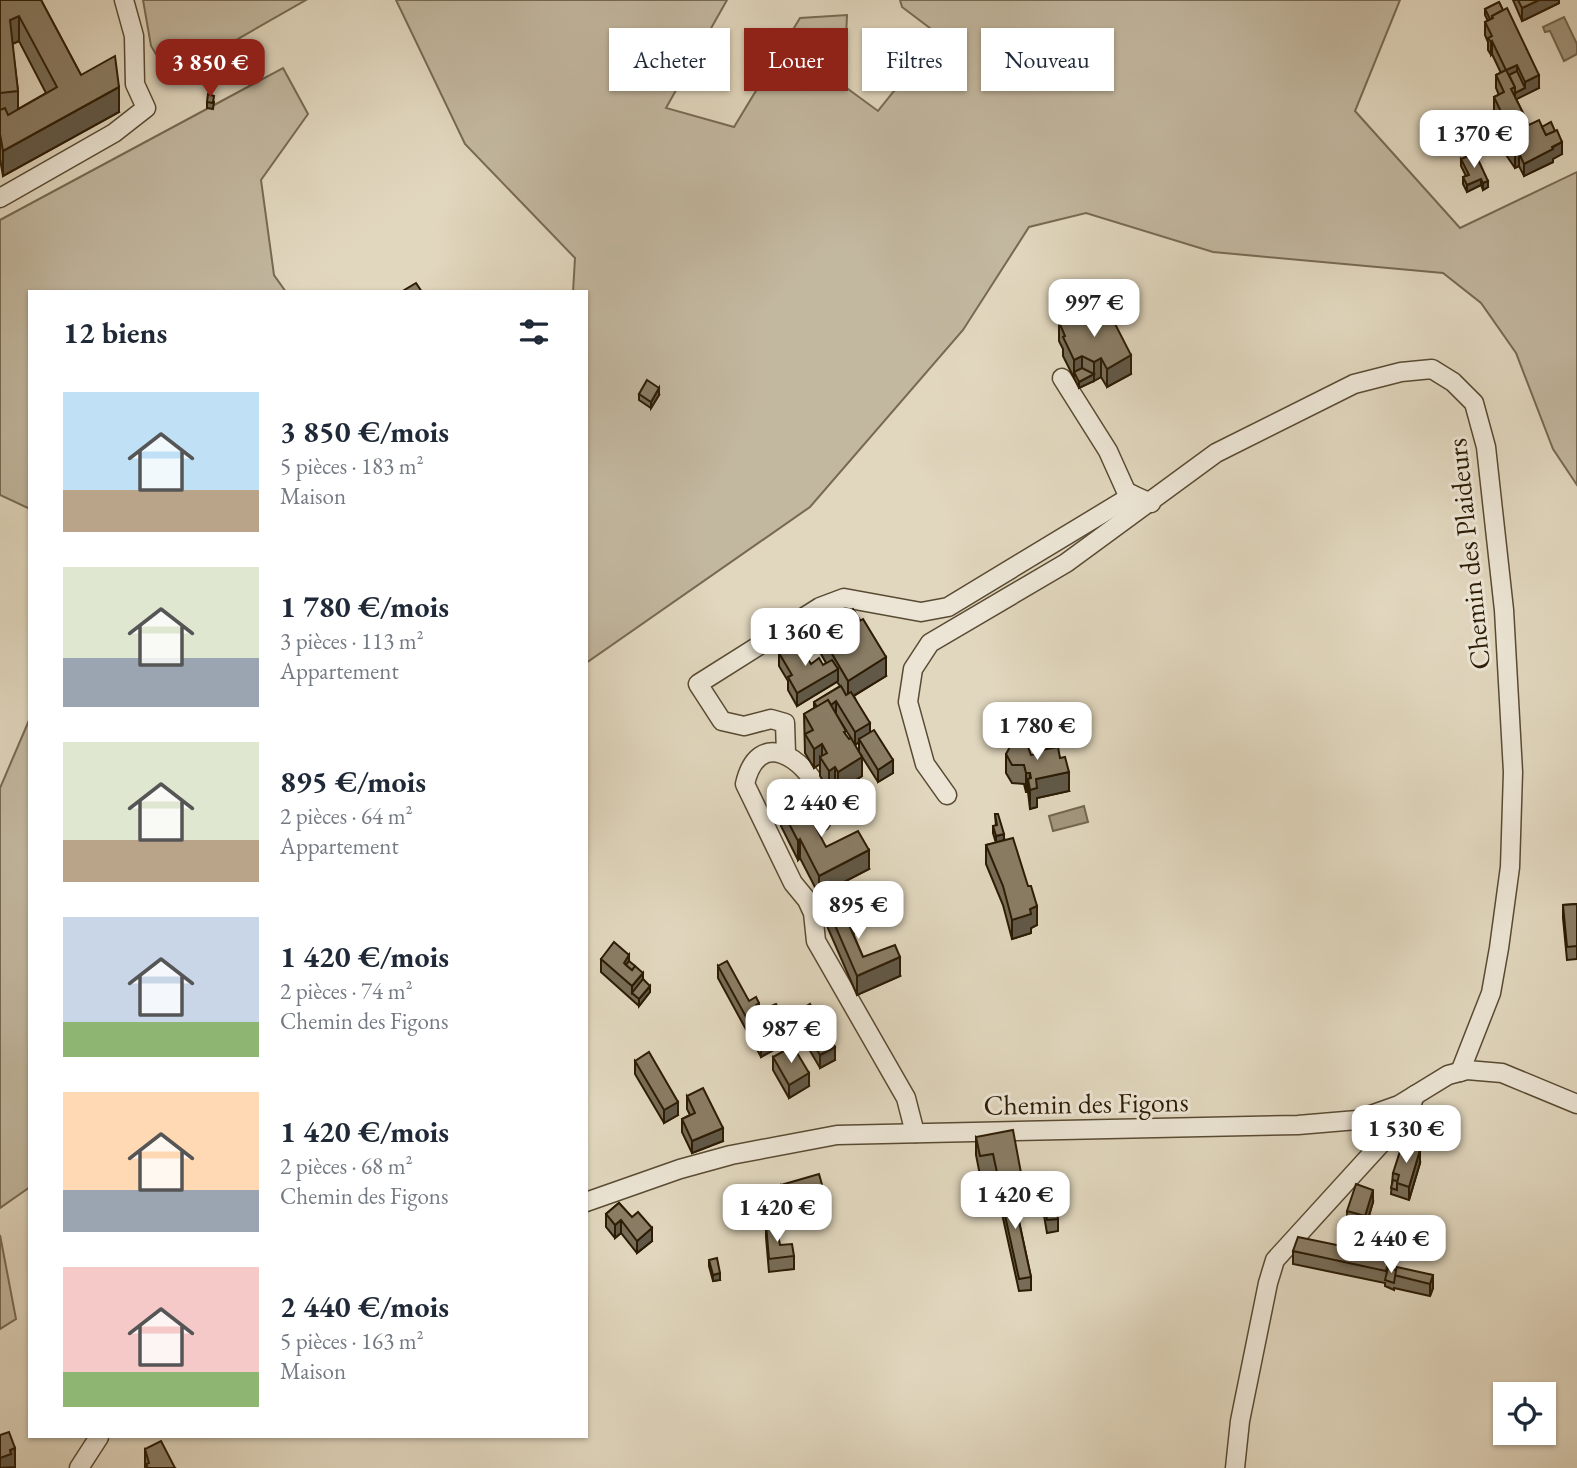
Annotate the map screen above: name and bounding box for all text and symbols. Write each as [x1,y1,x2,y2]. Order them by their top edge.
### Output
chip: Acheter [609,28,730,91]
chip: Louer [744,28,848,91]
chip: Filtres [862,28,967,91]
chip: Nouveau [981,28,1114,91]
pin: 3 850 € [145,40,275,99]
text: 3 850 € [172,47,248,77]
pin: 1 370 € [1409,110,1539,170]
text: 1 370 € [1436,118,1512,148]
pin: 997 € [1045,280,1143,339]
text: 997 € [1065,287,1123,317]
text: 12 biens [63,313,167,352]
icon: filters [515,313,553,351]
text: 3 850 €/mois [280,412,449,451]
icon: home [119,420,203,504]
street label: Chemin des Plaideurs [1438,437,1498,671]
text: 5 pièces · 183 m² [280,451,424,481]
text: Maison [280,481,346,511]
text: 1 780 €/mois [280,587,449,626]
icon: home [119,595,203,679]
pin: 1 360 € [740,608,870,668]
text: 1 360 € [767,616,843,646]
text: 3 pièces · 113 m² [280,626,424,656]
text: Appartement [280,656,399,686]
pin: 1 780 € [972,702,1102,762]
text: 1 780 € [999,710,1075,740]
text: 895 €/mois [280,762,426,801]
icon: home [119,770,203,854]
pin: 2 440 € [756,780,886,839]
text: 2 440 € [783,787,859,817]
text: 2 pièces · 64 m² [280,801,413,831]
text: Appartement [280,831,399,861]
pin: 895 € [809,881,907,941]
text: 895 € [829,889,887,919]
text: 1 420 €/mois [280,937,449,976]
icon: home [119,945,203,1029]
text: 2 pièces · 74 m² [280,976,413,1006]
text: Chemin des Figons [280,1006,448,1036]
pin: 987 € [742,1006,840,1065]
text: 987 € [762,1013,820,1043]
street label: Chemin des Figons [983,1083,1189,1123]
pin: 1 530 € [1341,1106,1471,1165]
text: 1 420 €/mois [280,1112,449,1151]
text: 1 530 € [1368,1113,1444,1143]
icon: home [119,1120,203,1204]
text: 2 pièces · 68 m² [280,1151,413,1181]
pin: 1 420 € [950,1172,1080,1231]
text: 1 420 € [977,1179,1053,1209]
text: Chemin des Figons [280,1181,448,1211]
pin: 1 420 € [712,1184,842,1244]
text: 1 420 € [739,1192,815,1222]
pin: 2 440 € [1326,1216,1456,1275]
text: 2 440 € [1353,1223,1429,1253]
text: 2 440 €/mois [280,1287,449,1326]
icon: home [119,1295,203,1379]
text: 5 pièces · 163 m² [280,1326,424,1356]
text: Maison [280,1356,346,1386]
map controls [1493,1382,1556,1445]
button: locate [1493,1382,1556,1445]

